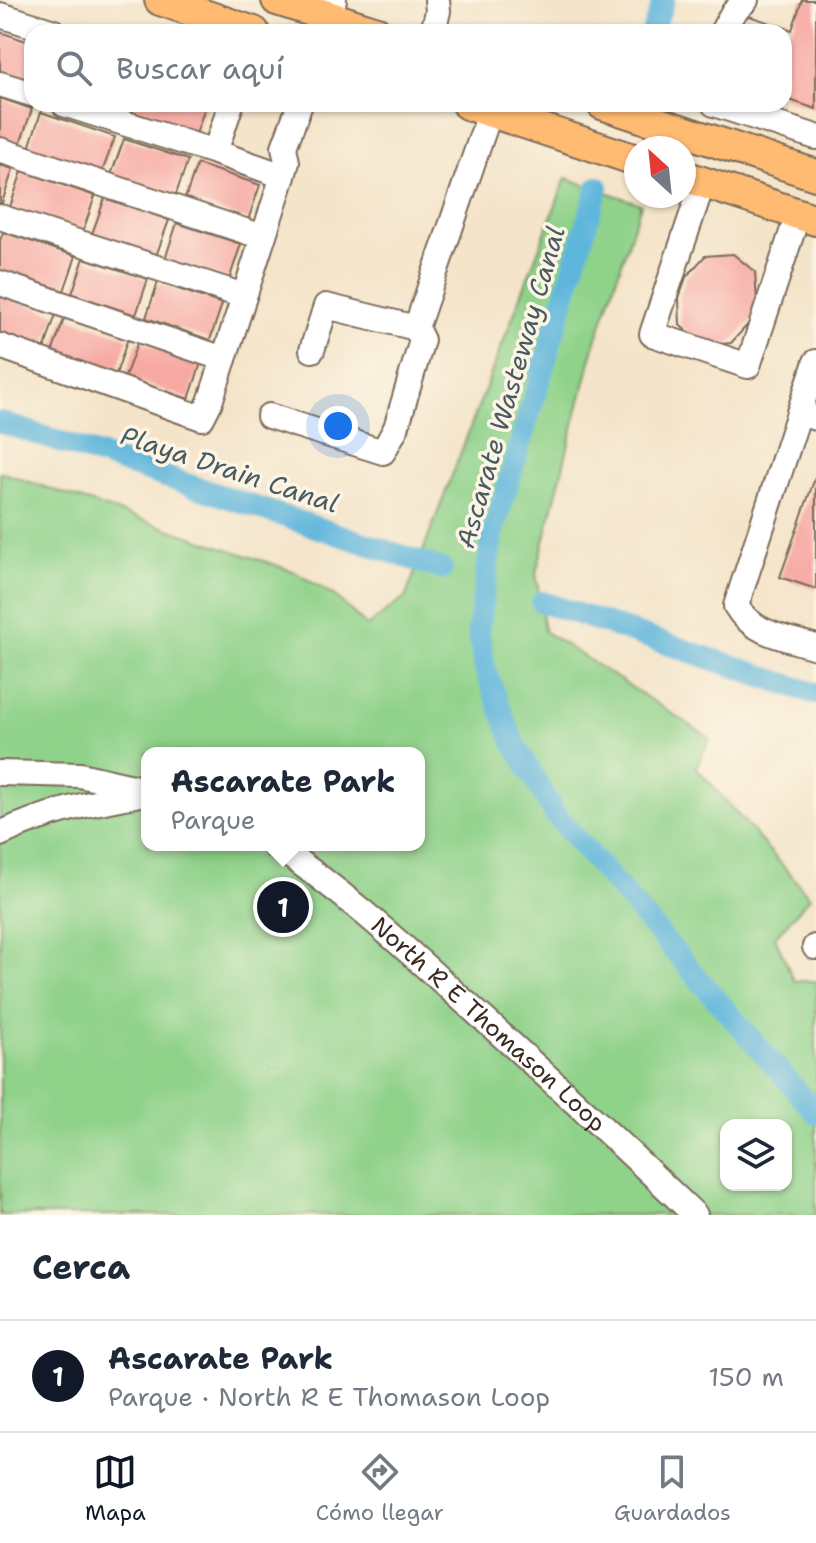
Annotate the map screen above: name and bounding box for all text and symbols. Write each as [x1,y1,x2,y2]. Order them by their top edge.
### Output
search box [24,24,792,112]
icon: search [52,46,96,90]
text: Buscar aquí [116,48,284,89]
north arrow [624,136,696,208]
water label: Ascarate Wasteway Canal [447,222,573,552]
your location [318,406,358,446]
water label: Playa Drain Canal [117,417,343,521]
popup [141,747,425,851]
text: Ascarate Park [170,761,396,802]
text: Parque [170,802,255,837]
pin: 1 [257,877,309,937]
street label: North R E Thomason Loop [364,910,613,1139]
map controls [720,1119,792,1191]
button: layers [720,1119,792,1191]
text: Cerca [32,1244,130,1290]
text: Ascarate Park [108,1338,333,1379]
text: 1 [52,1359,64,1394]
text: 150 m [708,1359,784,1394]
text: Parque · North R E Thomason Loop [108,1379,550,1414]
tab: Mapa [85,1450,146,1527]
tab: Cómo llegar [316,1450,444,1527]
tab: Guardados [614,1450,731,1527]

